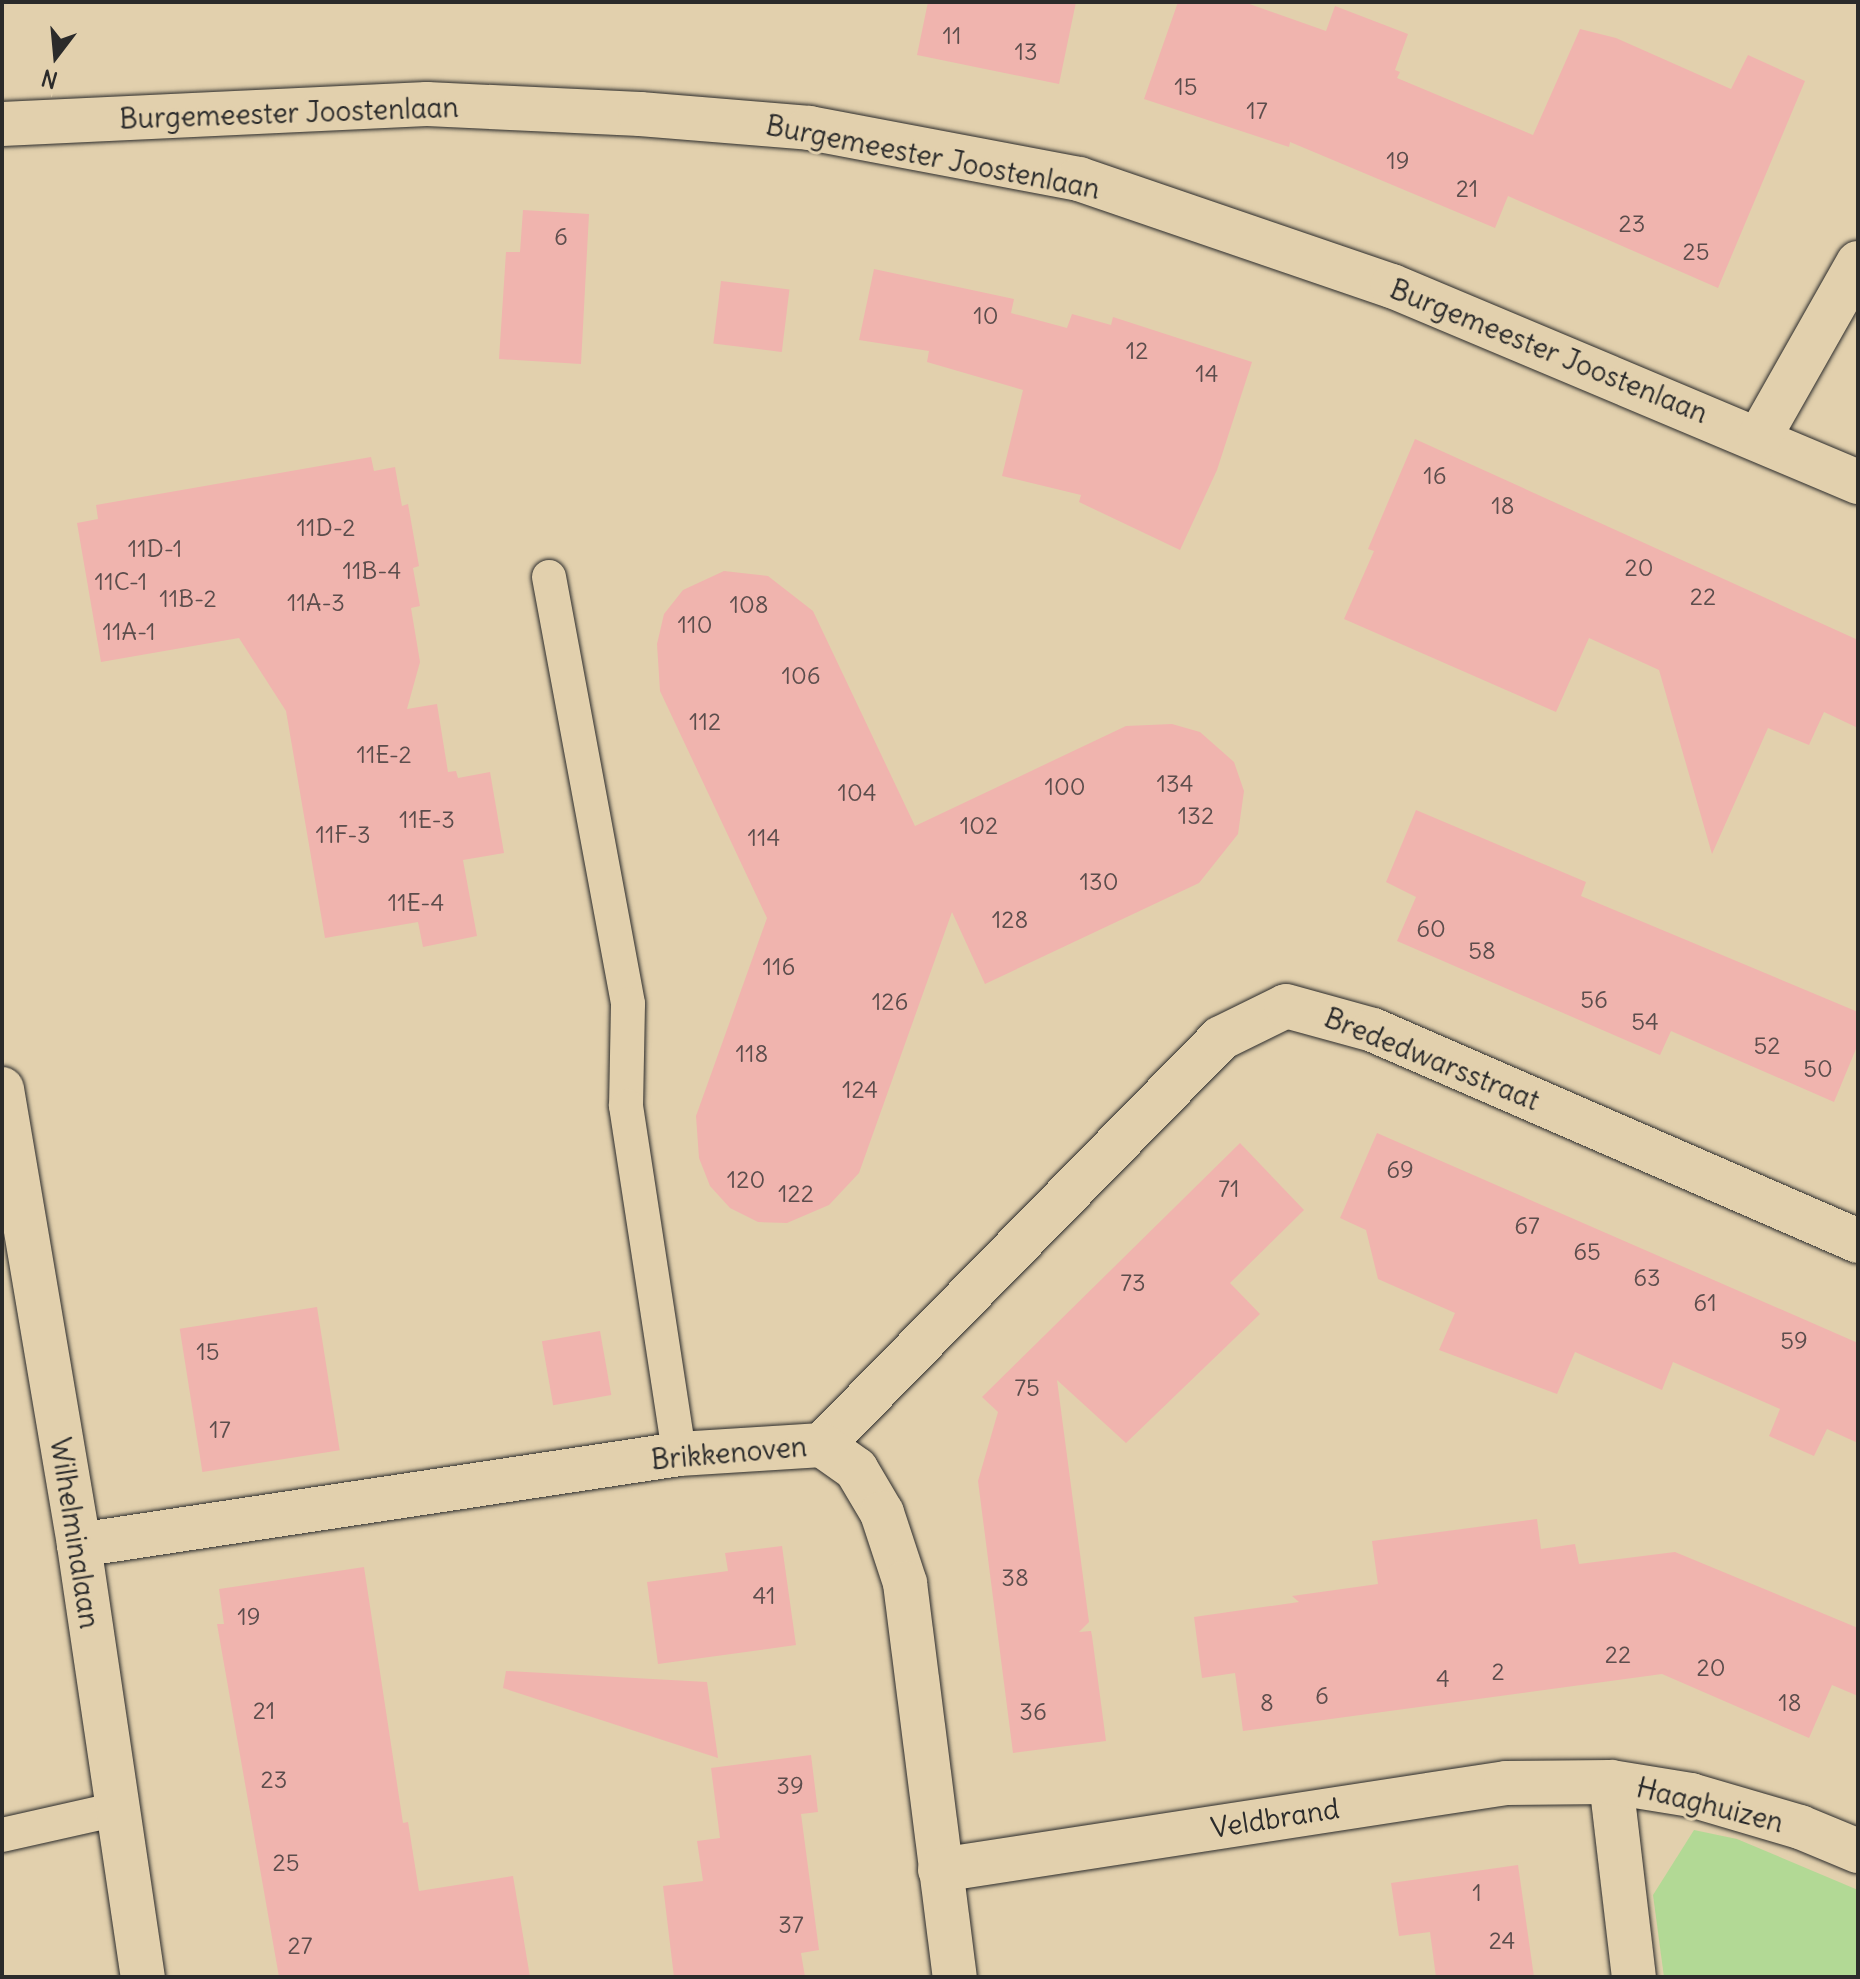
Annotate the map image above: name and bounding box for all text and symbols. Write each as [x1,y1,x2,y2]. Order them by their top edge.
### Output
north arrow [16,16,96,96]
house number: 11 [942,22,962,50]
house number: 13 [1014,38,1038,66]
text: N [38,64,61,95]
house number: 15 [1174,73,1198,101]
street label: Burgemeester Joostenlaan [119,90,459,136]
house number: 17 [1246,97,1268,125]
street label: Burgemeester Joostenlaan [763,108,1103,206]
house number: 19 [1386,147,1410,175]
house number: 21 [1456,175,1478,203]
house number: 23 [1619,210,1645,238]
house number: 6 [554,223,568,251]
house number: 25 [1683,238,1709,266]
street label: Burgemeester Joostenlaan [1385,272,1713,430]
house number: 10 [973,302,999,330]
house number: 12 [1126,337,1148,365]
house number: 14 [1195,360,1219,388]
house number: 16 [1423,462,1447,490]
house number: 18 [1491,492,1515,520]
house number: 11D-2 [297,514,355,542]
house number: 11D-1 [128,535,182,563]
house number: 20 [1625,554,1653,582]
house number: 11B-4 [343,557,401,585]
house number: 11C-1 [95,568,147,596]
house number: 22 [1690,583,1716,611]
house number: 11B-2 [159,585,217,613]
house number: 11A-3 [287,589,345,617]
house number: 108 [729,591,769,619]
house number: 110 [678,611,712,639]
house number: 11A-1 [102,618,156,646]
house number: 106 [781,662,821,690]
house number: 112 [689,708,721,736]
house number: 11E-2 [356,741,412,769]
house number: 134 [1156,770,1194,798]
house number: 100 [1044,773,1086,801]
house number: 104 [837,779,877,807]
house number: 132 [1178,802,1214,830]
house number: 11E-3 [399,806,455,834]
house number: 102 [960,812,998,840]
house number: 11F-3 [315,821,371,849]
house number: 114 [748,824,780,852]
house number: 130 [1080,868,1118,896]
house number: 11E-4 [388,889,444,917]
house number: 128 [992,906,1028,934]
house number: 60 [1416,915,1446,943]
house number: 58 [1468,937,1496,965]
house number: 116 [763,953,795,981]
house number: 56 [1580,986,1608,1014]
house number: 126 [872,988,908,1016]
street label: Brededwarsstraat [1320,1001,1544,1117]
house number: 54 [1631,1008,1659,1036]
house number: 52 [1754,1032,1780,1060]
house number: 118 [736,1040,768,1068]
house number: 50 [1803,1055,1833,1083]
house number: 124 [842,1076,878,1104]
house number: 69 [1386,1156,1414,1184]
house number: 120 [727,1166,765,1194]
house number: 71 [1218,1175,1240,1203]
house number: 122 [778,1180,814,1208]
house number: 67 [1514,1212,1540,1240]
house number: 65 [1573,1238,1601,1266]
house number: 63 [1633,1264,1661,1292]
house number: 73 [1120,1269,1146,1297]
house number: 61 [1693,1289,1717,1317]
house number: 59 [1780,1327,1808,1355]
house number: 15 [196,1338,220,1366]
house number: 75 [1014,1374,1040,1402]
house number: 17 [209,1416,231,1444]
street label: Brikkenoven [650,1429,808,1477]
street label: Wilhelminalaan [43,1435,107,1631]
house number: 38 [1001,1564,1029,1592]
house number: 41 [752,1582,776,1610]
house number: 19 [237,1603,261,1631]
house number: 22 [1605,1641,1631,1669]
house number: 20 [1697,1654,1725,1682]
house number: 2 [1491,1658,1505,1686]
house number: 4 [1436,1665,1450,1693]
house number: 6 [1315,1682,1329,1710]
house number: 8 [1260,1689,1274,1717]
house number: 18 [1778,1689,1802,1717]
house number: 21 [253,1697,275,1725]
house number: 36 [1019,1698,1047,1726]
house number: 23 [261,1766,287,1794]
street label: Haaghuizen [1633,1771,1787,1839]
house number: 39 [776,1772,804,1800]
street label: Veldbrand [1208,1791,1342,1845]
house number: 25 [273,1849,299,1877]
house number: 1 [1472,1879,1482,1907]
house number: 37 [778,1911,804,1939]
house number: 24 [1489,1927,1515,1955]
house number: 27 [288,1932,312,1960]

